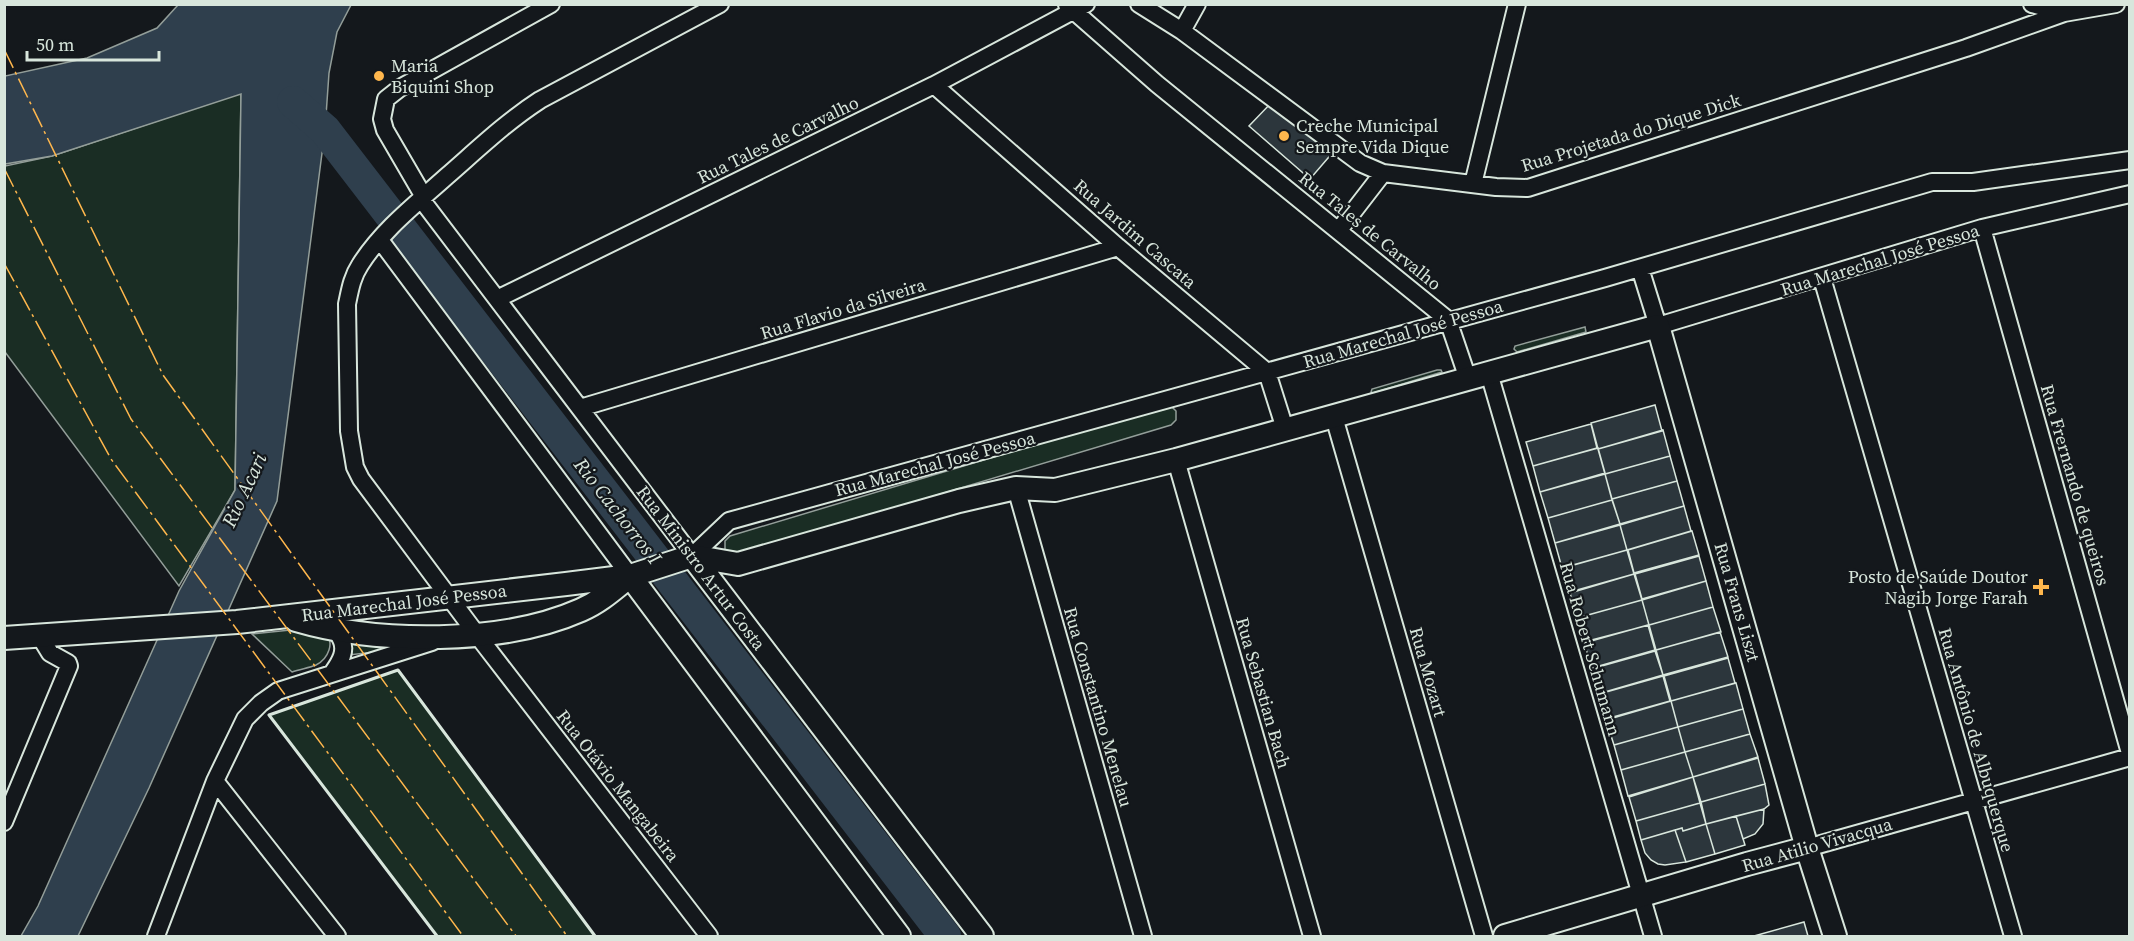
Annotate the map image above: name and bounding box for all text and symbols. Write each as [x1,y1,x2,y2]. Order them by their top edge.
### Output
scale bar [27,24,159,62]
text: 50 m [36,32,74,57]
place label: Maria Biquini Shop [391,53,494,99]
marker: Maria Biquini Shop [372,69,386,83]
street label: Rua Projetada do Dique Dick [1518,87,1744,178]
street label: Rua Tales de Carvalho [693,90,863,190]
place label: Creche Municipal Sempre Vida Dique [1296,113,1449,159]
marker: Creche Municipal Sempre Vida Dique [1277,129,1291,143]
street label: Rua Tales de Carvalho [1294,165,1447,296]
street label: Rua Jardim Cascata [1068,173,1203,295]
street label: Rua Marechal José Pessoa [1777,217,1983,302]
street label: Rua Flavio da Silveira [757,271,929,346]
street label: Rua Marechal José Pessoa [1300,293,1506,374]
street label: Rua Frernando de queiros [2035,381,2116,589]
street label: Rua Marechal José Pessoa [832,424,1039,502]
water label: Rio Acari [214,448,273,533]
water label: Rio Cachorros I [567,451,669,571]
street label: Rua Ministro Artur Costa [631,480,772,656]
street label: Rua Frans Liszt [1709,539,1766,664]
street label: Rua Robert Schumann [1554,559,1627,739]
place label: Posto de Saúde Doutor Nagib Jorge Farah [1848,564,2028,610]
street label: Rua Marechal José Pessoa [300,577,509,627]
marker: Posto de Saúde Doutor Nagib Jorge Farah [2032,578,2050,596]
street label: Rua Constantino Menelau [1058,604,1139,810]
street label: Rua Sebastian Bach [1230,614,1297,772]
street label: Rua Mozart [1404,624,1453,720]
street label: Rua Antônio de Albuquerque [1932,625,2020,855]
street label: Rua Otávio Mangabeira [551,704,686,868]
street label: Rua Atilio Vivacqua [1739,811,1896,878]

